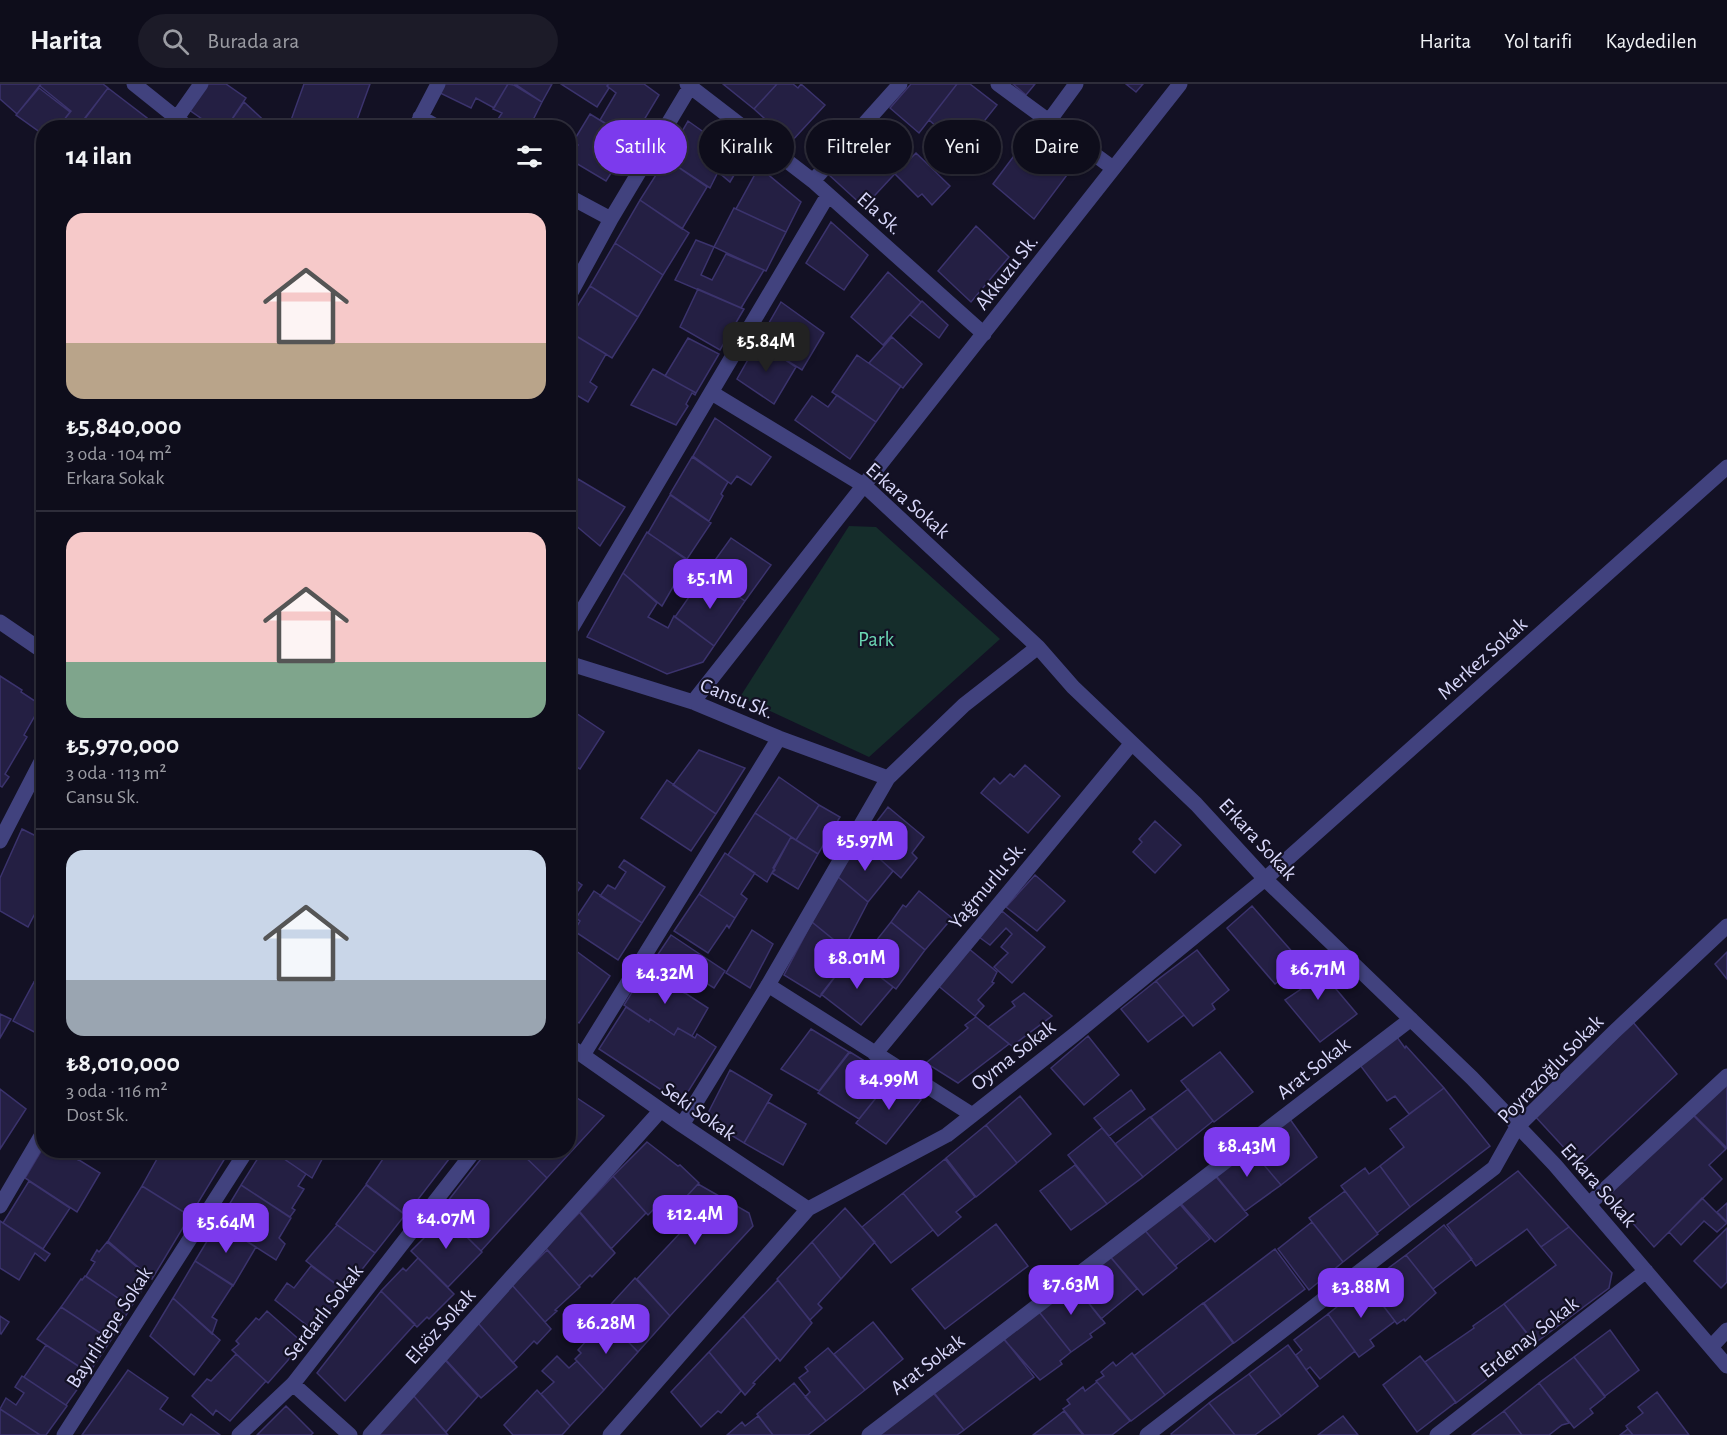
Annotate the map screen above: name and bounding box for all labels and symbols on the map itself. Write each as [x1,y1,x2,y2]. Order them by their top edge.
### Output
street label: Ela Sk. [853,188,906,239]
street label: Akkuzu Sk. [971,231,1042,314]
pin: ₺5.84M [717,322,815,373]
street label: Erkara Sokak [862,459,954,542]
pin: ₺5.1M [668,559,752,610]
street label: Merkez Sokak [1434,613,1531,704]
park label: Park [858,629,895,650]
street label: Cansu Sk. [697,674,777,723]
street label: Erkara Sokak [1215,794,1301,885]
pin: ₺5.97M [816,821,914,872]
street label: Yağmurlu Sk. [945,837,1030,933]
pin: ₺8.01M [808,939,906,990]
pin: ₺6.71M [1269,950,1367,1001]
pin: ₺4.32M [616,954,714,1005]
street label: Poyrazoğlu Sokak [1494,1011,1607,1128]
street label: Oyma Sokak [967,1016,1060,1095]
street label: Arat Sokak [1273,1033,1354,1103]
pin: ₺4.99M [840,1060,938,1111]
street label: Seki Sokak [658,1078,740,1145]
pin: ₺8.43M [1198,1127,1296,1178]
street label: Erkara Sokak [1557,1139,1641,1232]
pin: ₺12.4M [646,1195,744,1246]
pin: ₺4.07M [397,1199,495,1250]
pin: ₺5.64M [177,1203,275,1254]
street label: Serdarlı Sokak [280,1260,367,1364]
street label: Bayırlıtepe Sokak [62,1263,157,1392]
pin: ₺7.63M [1022,1265,1120,1316]
pin: ₺3.88M [1312,1268,1410,1319]
street label: Elsöz Sokak [401,1284,480,1368]
street label: Erdenay Sokak [1476,1292,1583,1382]
pin: ₺6.28M [557,1304,655,1355]
street label: Arat Sokak [886,1330,969,1399]

